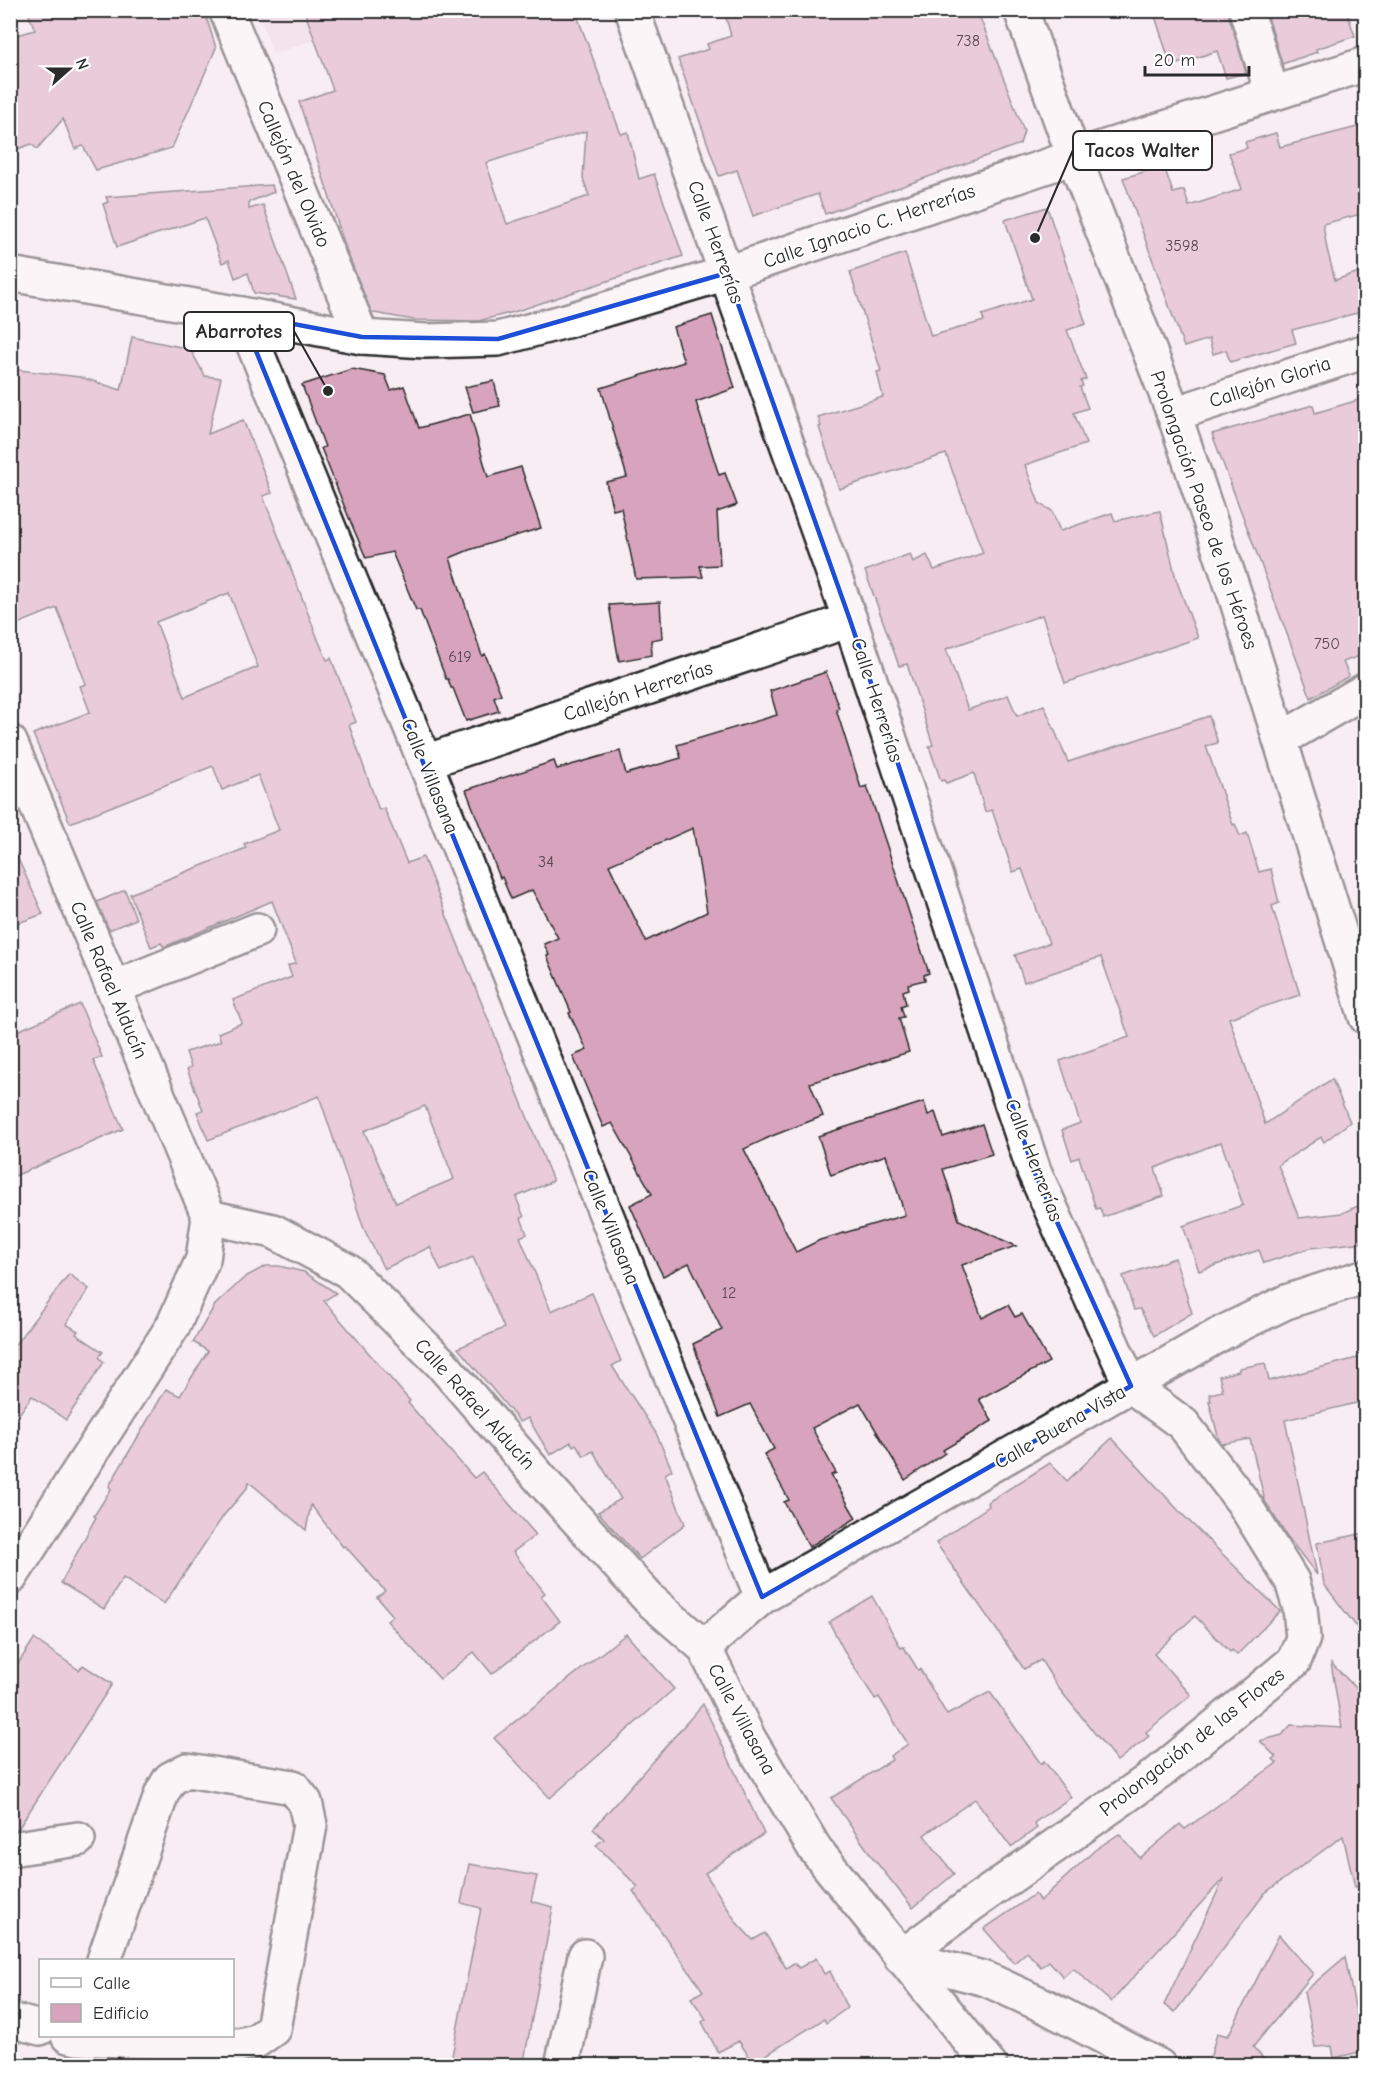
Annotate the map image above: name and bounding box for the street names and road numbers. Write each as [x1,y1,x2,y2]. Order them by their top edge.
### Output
street label: Callejón del Olvido [253,97,335,251]
street label: Calle Herrerías [683,177,749,307]
street label: Calle Ignacio C. Herrerías [760,179,978,273]
street label: Callejón Gloria [1206,352,1334,412]
street label: Prolongación Paseo de los Héroes [1145,368,1263,652]
street label: Calle Herrerías [846,635,908,765]
street label: Callejón Herrerías [560,656,716,726]
street label: Calle Villasana [396,715,464,837]
street label: Calle Rafael Alducín [65,898,153,1062]
street label: Calle Herrerías [1000,1096,1068,1224]
street label: Calle Villasana [577,1166,645,1288]
street label: Calle Rafael Alducín [410,1334,540,1474]
street label: Calle Buena Vista [990,1380,1130,1474]
street label: Calle Villasana [703,1660,781,1778]
street label: Prolongación de las Flores [1095,1663,1289,1821]

